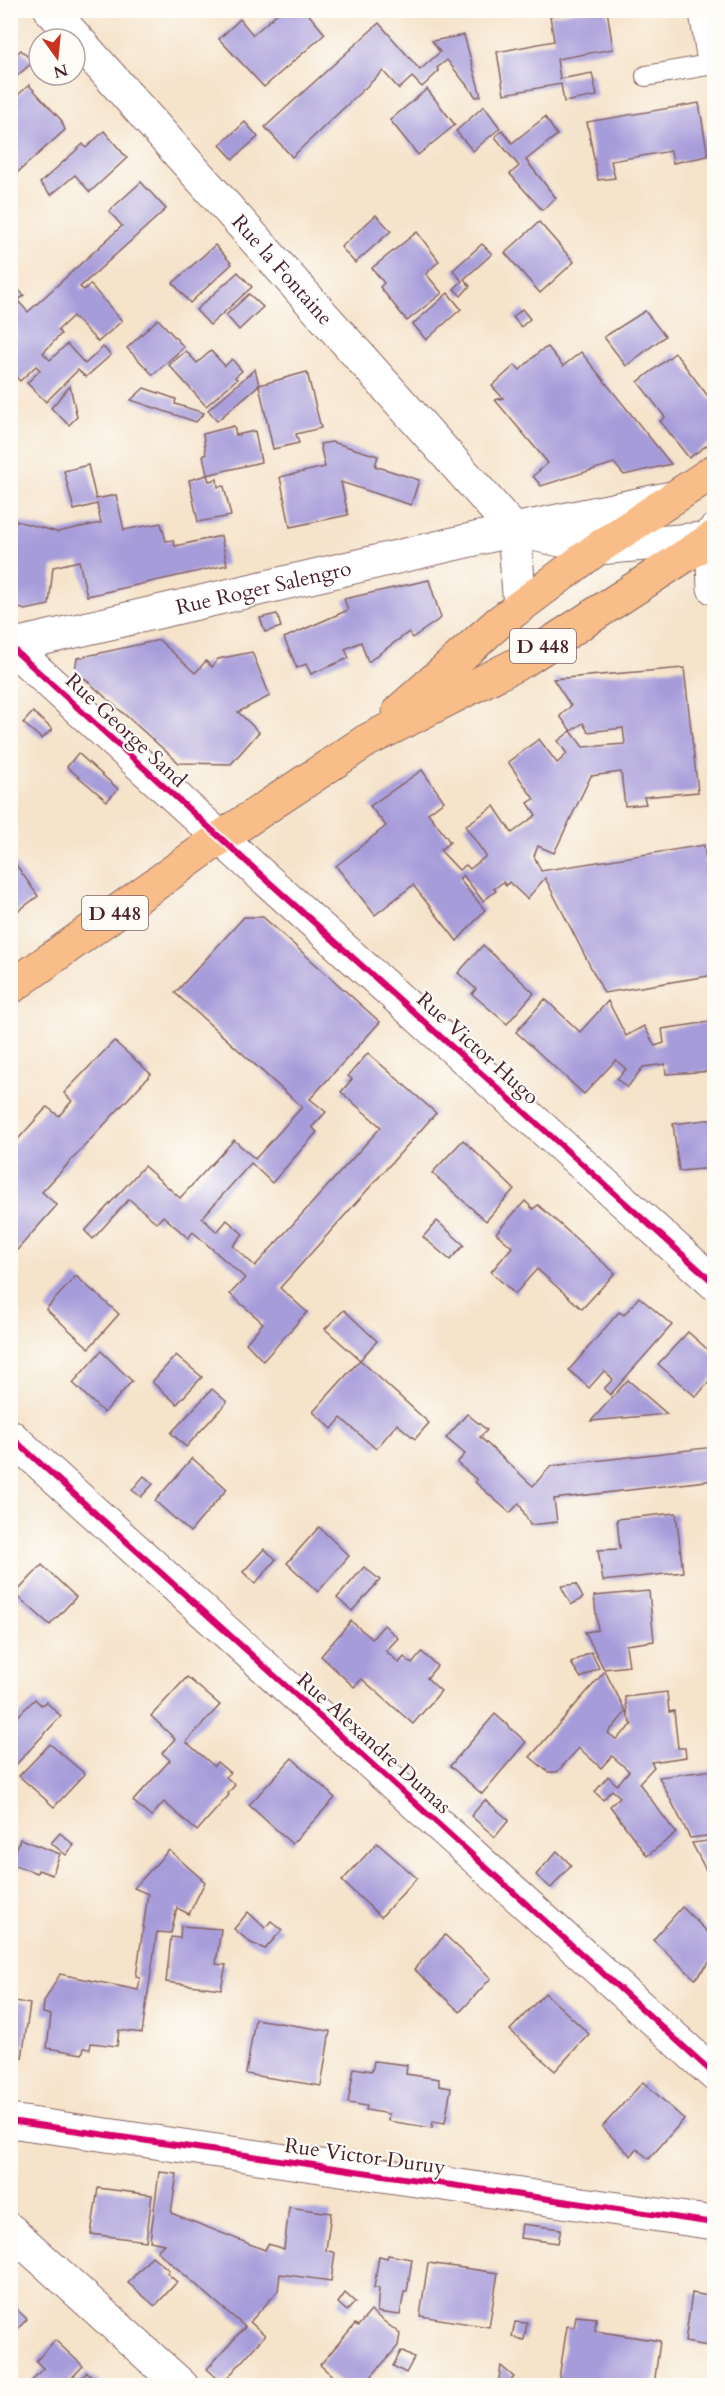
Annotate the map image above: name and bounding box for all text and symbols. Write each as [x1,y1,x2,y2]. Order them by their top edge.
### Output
north arrow [27,27,87,87]
text: N [51,58,70,83]
street label: Rue la Fontaine [225,208,339,332]
street label: Rue Roger Salengro [173,554,354,622]
road number: D 448 [510,629,576,663]
street label: Rue George Sand [59,667,193,794]
road number: D 448 [82,896,148,930]
street label: Rue Victor Hugo [410,986,545,1111]
street label: Rue Alexandre Dumas [290,1666,457,1821]
street label: Rue Victor Duruy [283,2131,447,2182]

